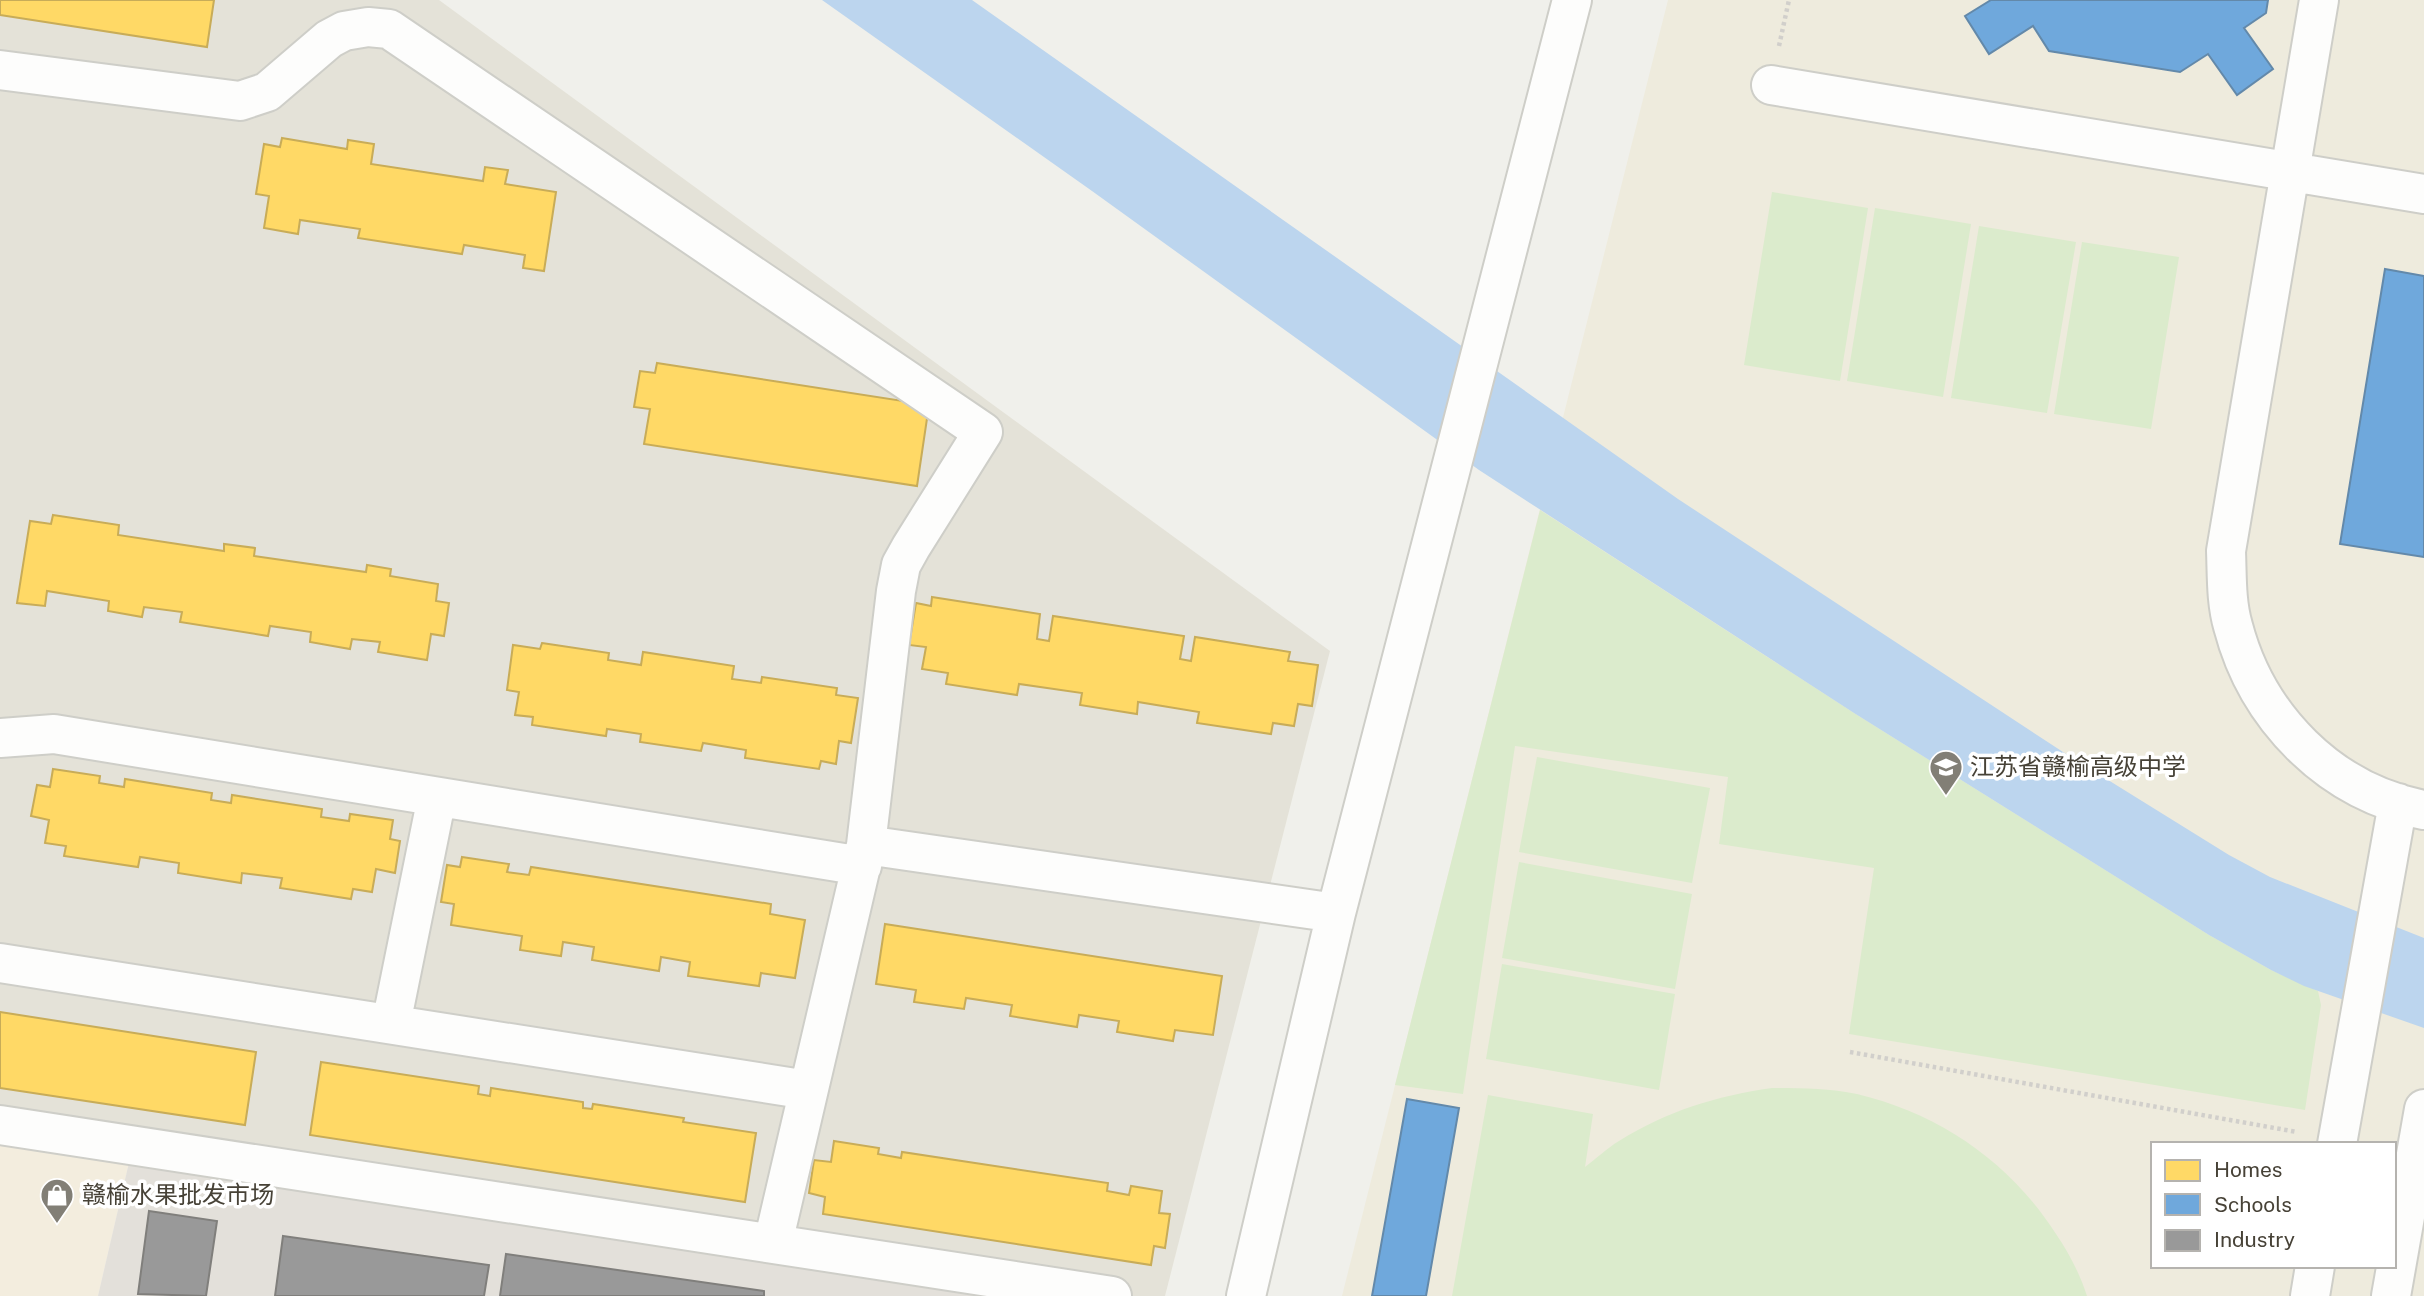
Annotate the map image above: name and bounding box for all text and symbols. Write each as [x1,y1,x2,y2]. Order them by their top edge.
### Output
school or university icon: 江苏省赣榆高级中学 [1927,748,1965,797]
place label: 江苏省赣榆高级中学 [1970,752,2186,780]
legend [2151,1142,2396,1268]
text: Homes [2214,1157,2282,1182]
shop icon: 赣榆水果批发市场 [38,1176,76,1225]
place label: 赣榆水果批发市场 [82,1180,274,1208]
text: Schools [2214,1192,2292,1217]
text: Industry [2214,1227,2295,1252]

